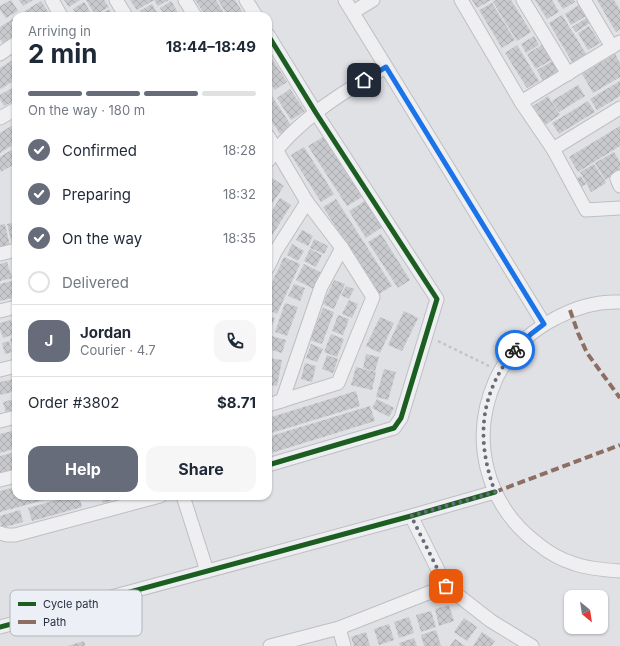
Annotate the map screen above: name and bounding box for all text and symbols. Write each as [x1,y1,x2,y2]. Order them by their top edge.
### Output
text: Arriving in [28,23,91,39]
text: 18:44–18:49 [166,37,256,56]
text: 2 min [28,38,98,69]
pin [347,63,381,97]
icon: home [353,69,375,91]
text: On the way · 180 m [28,102,145,118]
icon: check [28,139,50,161]
text: Confirmed [62,141,137,160]
text: 18:28 [223,142,256,158]
icon: check [28,183,50,205]
text: Preparing [62,185,131,204]
text: 18:32 [223,186,256,202]
icon: check [28,227,50,249]
text: On the way [62,229,142,248]
text: 18:35 [223,230,256,246]
text: Delivered [62,273,129,292]
button: phone [214,320,256,362]
text: Jordan [80,323,131,342]
courier [495,330,535,370]
text: J [45,331,53,350]
icon: bike [504,339,526,361]
text: Courier · 4.7 [80,342,156,358]
text: Order #3802 [28,393,119,412]
text: $8.71 [217,393,256,412]
button: Help [28,446,138,492]
button: Share [146,446,256,492]
pin [429,569,463,603]
icon: bag [435,575,457,597]
legend [10,590,142,636]
north arrow [564,590,608,634]
map controls [564,590,608,634]
text: Cycle path [43,597,99,611]
text: Path [43,615,66,629]

